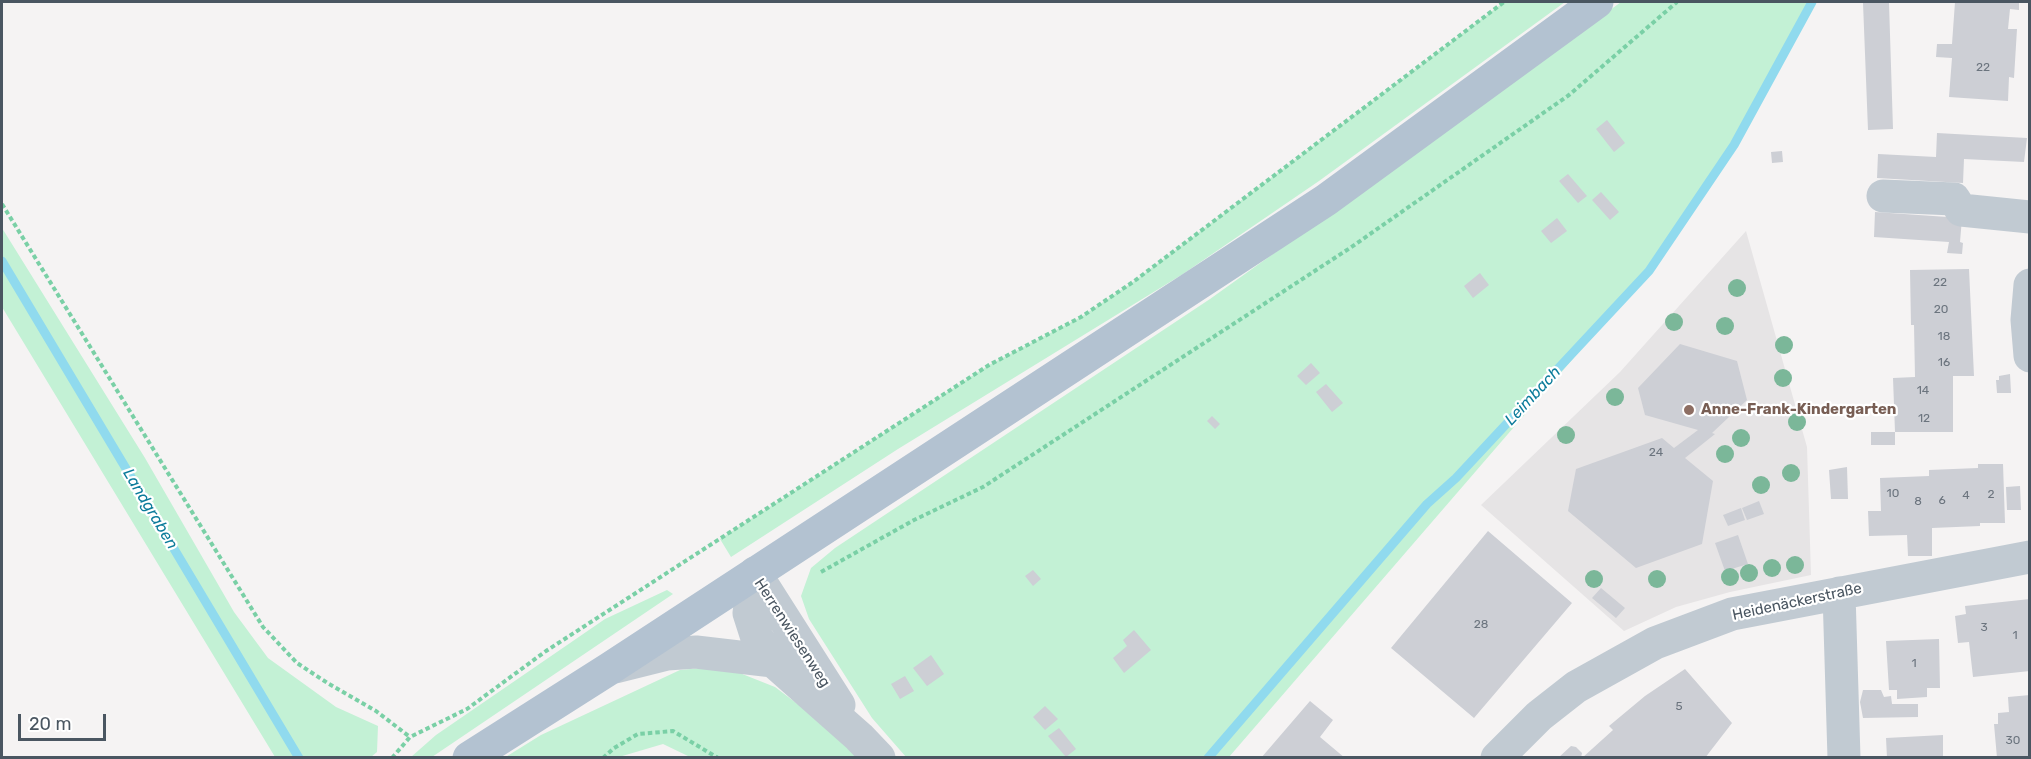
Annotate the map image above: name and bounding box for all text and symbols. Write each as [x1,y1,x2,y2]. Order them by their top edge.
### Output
house number: 22 [1976,61,1990,75]
house number: 22 [1933,276,1947,290]
house number: 20 [1934,303,1948,317]
house number: 18 [1938,330,1950,344]
house number: 16 [1938,356,1950,370]
water label: Leimbach [1501,363,1565,429]
house number: 14 [1917,384,1929,398]
place label: Anne-Frank-Kindergarten [1701,401,1896,419]
marker: Anne-Frank-Kindergarten [1682,403,1696,417]
house number: 12 [1918,412,1930,426]
house number: 24 [1649,446,1663,460]
water label: Landgraben [118,465,182,553]
house number: 10 [1887,487,1899,501]
house number: 2 [1987,488,1995,502]
house number: 4 [1962,489,1970,503]
house number: 6 [1938,494,1946,508]
house number: 8 [1914,495,1922,509]
street label: Herrenwiesenweg [750,575,834,691]
street label: Heidenäckerstraße [1731,579,1863,625]
house number: 28 [1474,618,1488,632]
house number: 3 [1980,621,1988,635]
house number: 1 [2012,629,2018,643]
house number: 1 [1911,657,1917,671]
house number: 5 [1675,700,1683,714]
scale bar [21,702,110,740]
text: 20 m [29,713,71,735]
house number: 30 [2006,734,2020,748]

